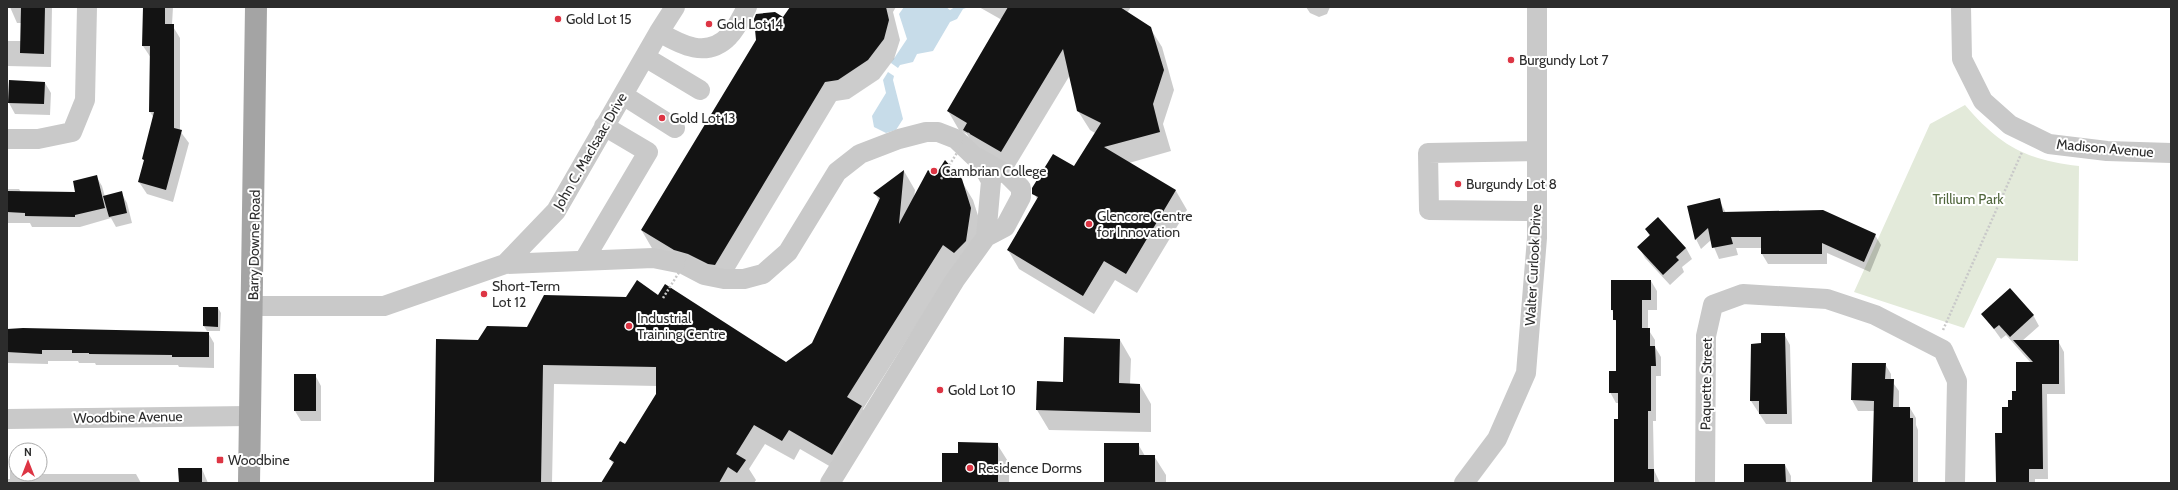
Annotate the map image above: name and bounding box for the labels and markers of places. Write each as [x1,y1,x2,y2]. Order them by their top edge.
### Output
place label: Gold Lot 15 [566,10,632,28]
marker: Gold Lot 15 [553,14,563,24]
place label: Gold Lot 14 [717,15,783,33]
marker: Gold Lot 14 [704,19,714,29]
place label: Burgundy Lot 7 [1519,51,1608,69]
marker: Burgundy Lot 7 [1506,55,1516,65]
place label: Gold Lot 13 [670,109,736,127]
marker: Gold Lot 13 [657,113,667,123]
place label: Cambrian College [942,162,1046,180]
marker: Cambrian College [929,166,939,176]
place label: Burgundy Lot 8 [1466,175,1557,193]
marker: Burgundy Lot 8 [1453,179,1463,189]
place label: Glencore Centre for Innovation [1097,207,1193,241]
marker: Glencore Centre for Innovation [1084,219,1094,229]
place label: Short-Term Lot 12 [492,277,560,311]
marker: Short-Term Lot 12 [479,289,489,299]
place label: Industrial Training Centre [637,309,725,343]
marker: Industrial Training Centre [624,321,634,331]
place label: Gold Lot 10 [948,381,1016,399]
marker: Gold Lot 10 [935,385,945,395]
place label: Woodbine [228,451,290,469]
marker: Woodbine [215,455,225,465]
place label: Residence Dorms [978,459,1082,477]
marker: Residence Dorms [965,463,975,473]

